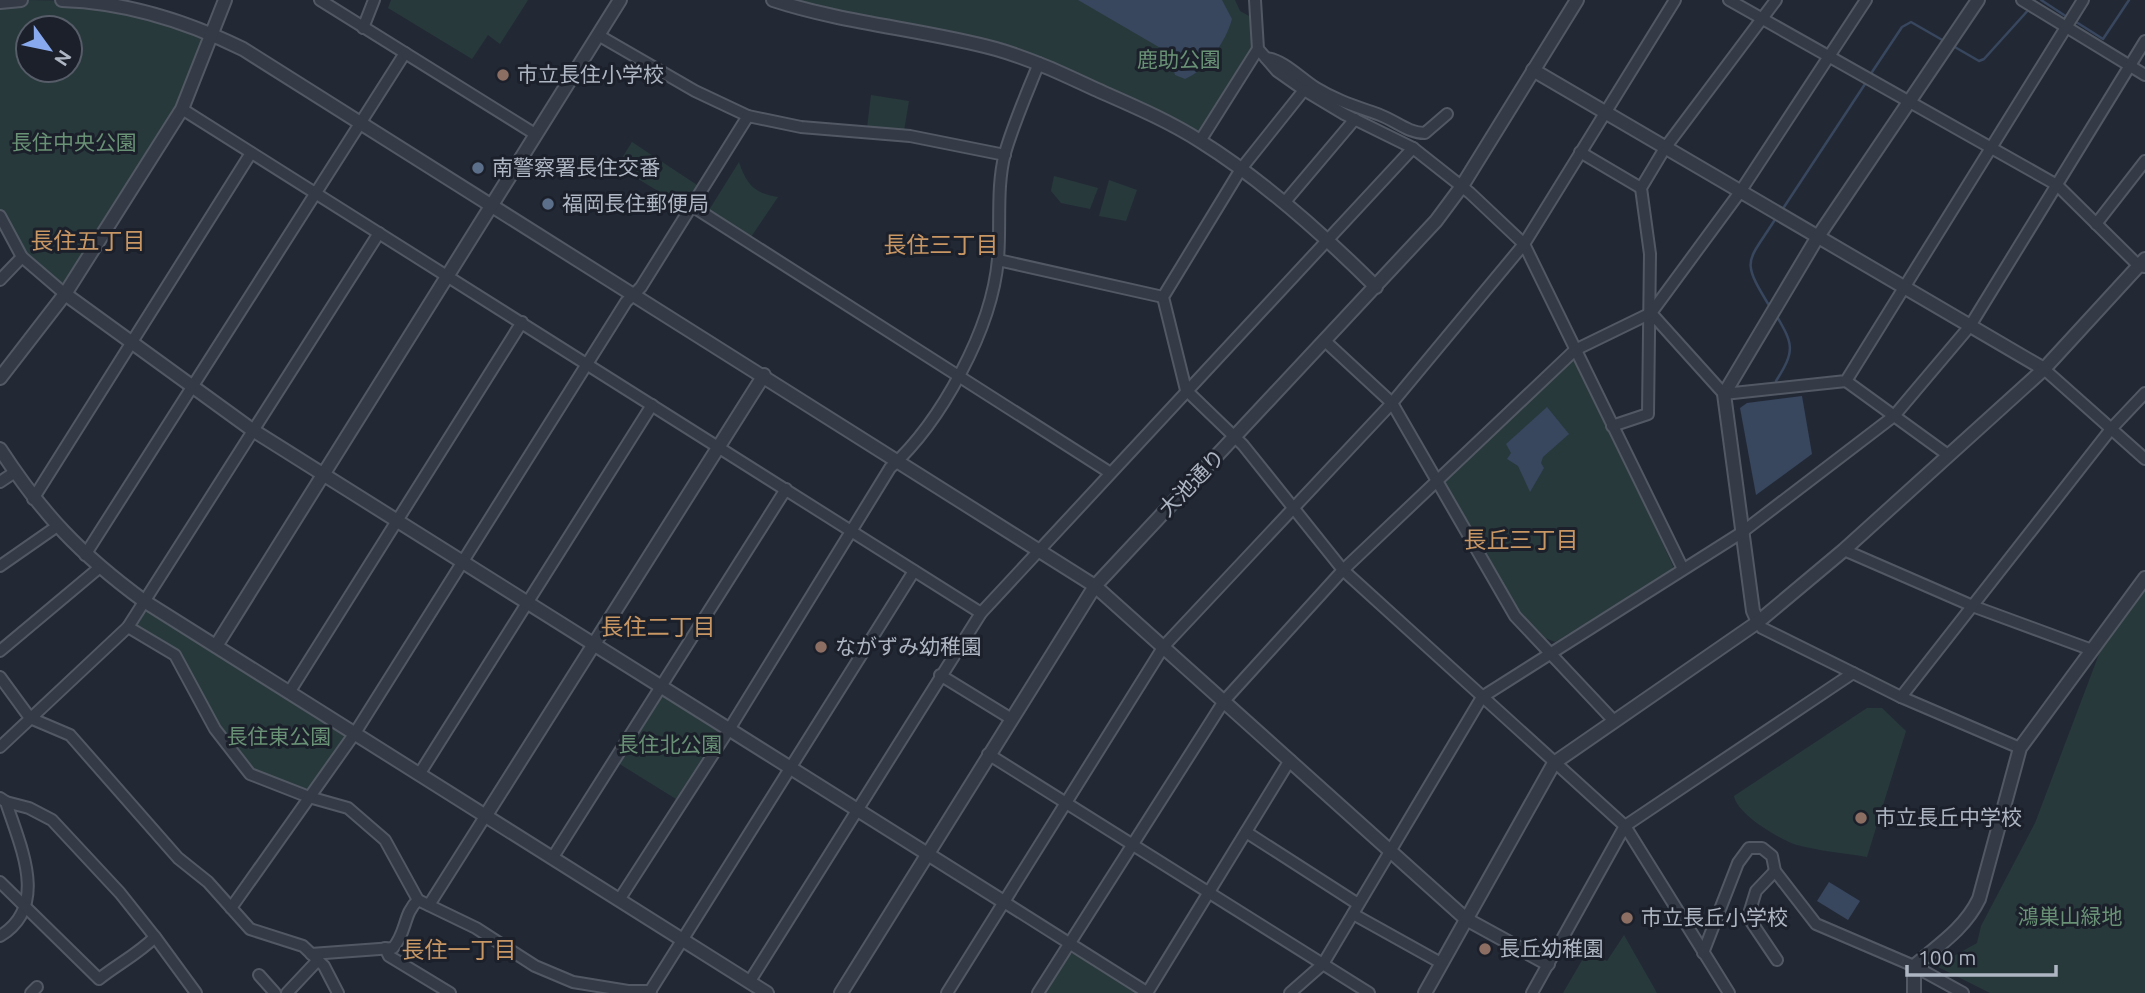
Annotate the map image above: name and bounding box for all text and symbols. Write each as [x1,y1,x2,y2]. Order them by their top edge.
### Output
north arrow [14,14,84,84]
text: N [50,46,76,70]
park label: 鹿助公園 [1137,47,1221,71]
place label: 市立長住小学校 [517,62,664,86]
marker: 市立長住小学校 [495,67,511,83]
park label: 長住中央公園 [11,130,137,154]
place label: 南警察署長住交番 [492,155,660,179]
marker: 南警察署長住交番 [470,160,486,176]
place label: 福岡長住郵便局 [562,191,709,215]
marker: 福岡長住郵便局 [540,196,556,212]
district label: 長住五丁目 [31,228,146,253]
district label: 長住三丁目 [884,232,999,257]
street label: 大池通り [1153,444,1229,521]
district label: 長丘三丁目 [1464,527,1579,552]
district label: 長住二丁目 [601,614,716,639]
place label: ながずみ幼稚園 [835,634,982,658]
marker: ながずみ幼稚園 [813,639,829,655]
park label: 長住東公園 [227,724,332,748]
park label: 長住北公園 [618,732,723,756]
place label: 市立長丘中学校 [1875,805,2022,829]
marker: 市立長丘中学校 [1853,810,1869,826]
park label: 鴻巣山緑地 [2018,904,2123,928]
place label: 市立長丘小学校 [1641,905,1788,929]
marker: 市立長丘小学校 [1619,910,1635,926]
scale bar [1907,934,2056,978]
place label: 長丘幼稚園 [1499,936,1604,960]
district label: 長住一丁目 [402,937,517,962]
marker: 長丘幼稚園 [1477,941,1493,957]
text: 100 m [1918,945,1976,969]

